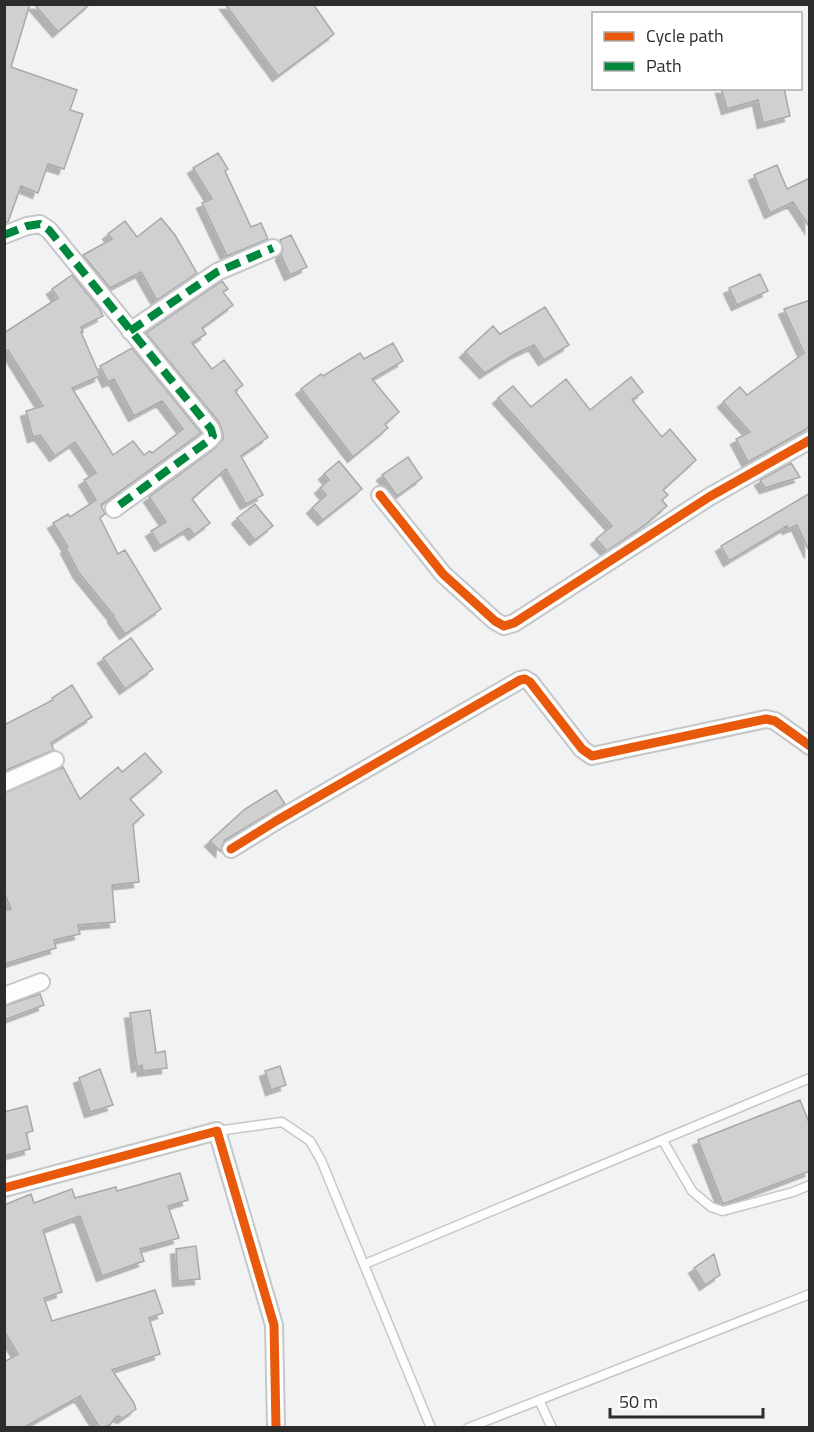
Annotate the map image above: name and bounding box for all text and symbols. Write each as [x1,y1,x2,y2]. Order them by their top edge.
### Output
legend [592,12,802,90]
text: Cycle path [646,22,724,49]
text: Path [646,52,682,79]
scale bar [610,1381,763,1419]
text: 50 m [619,1388,658,1415]

